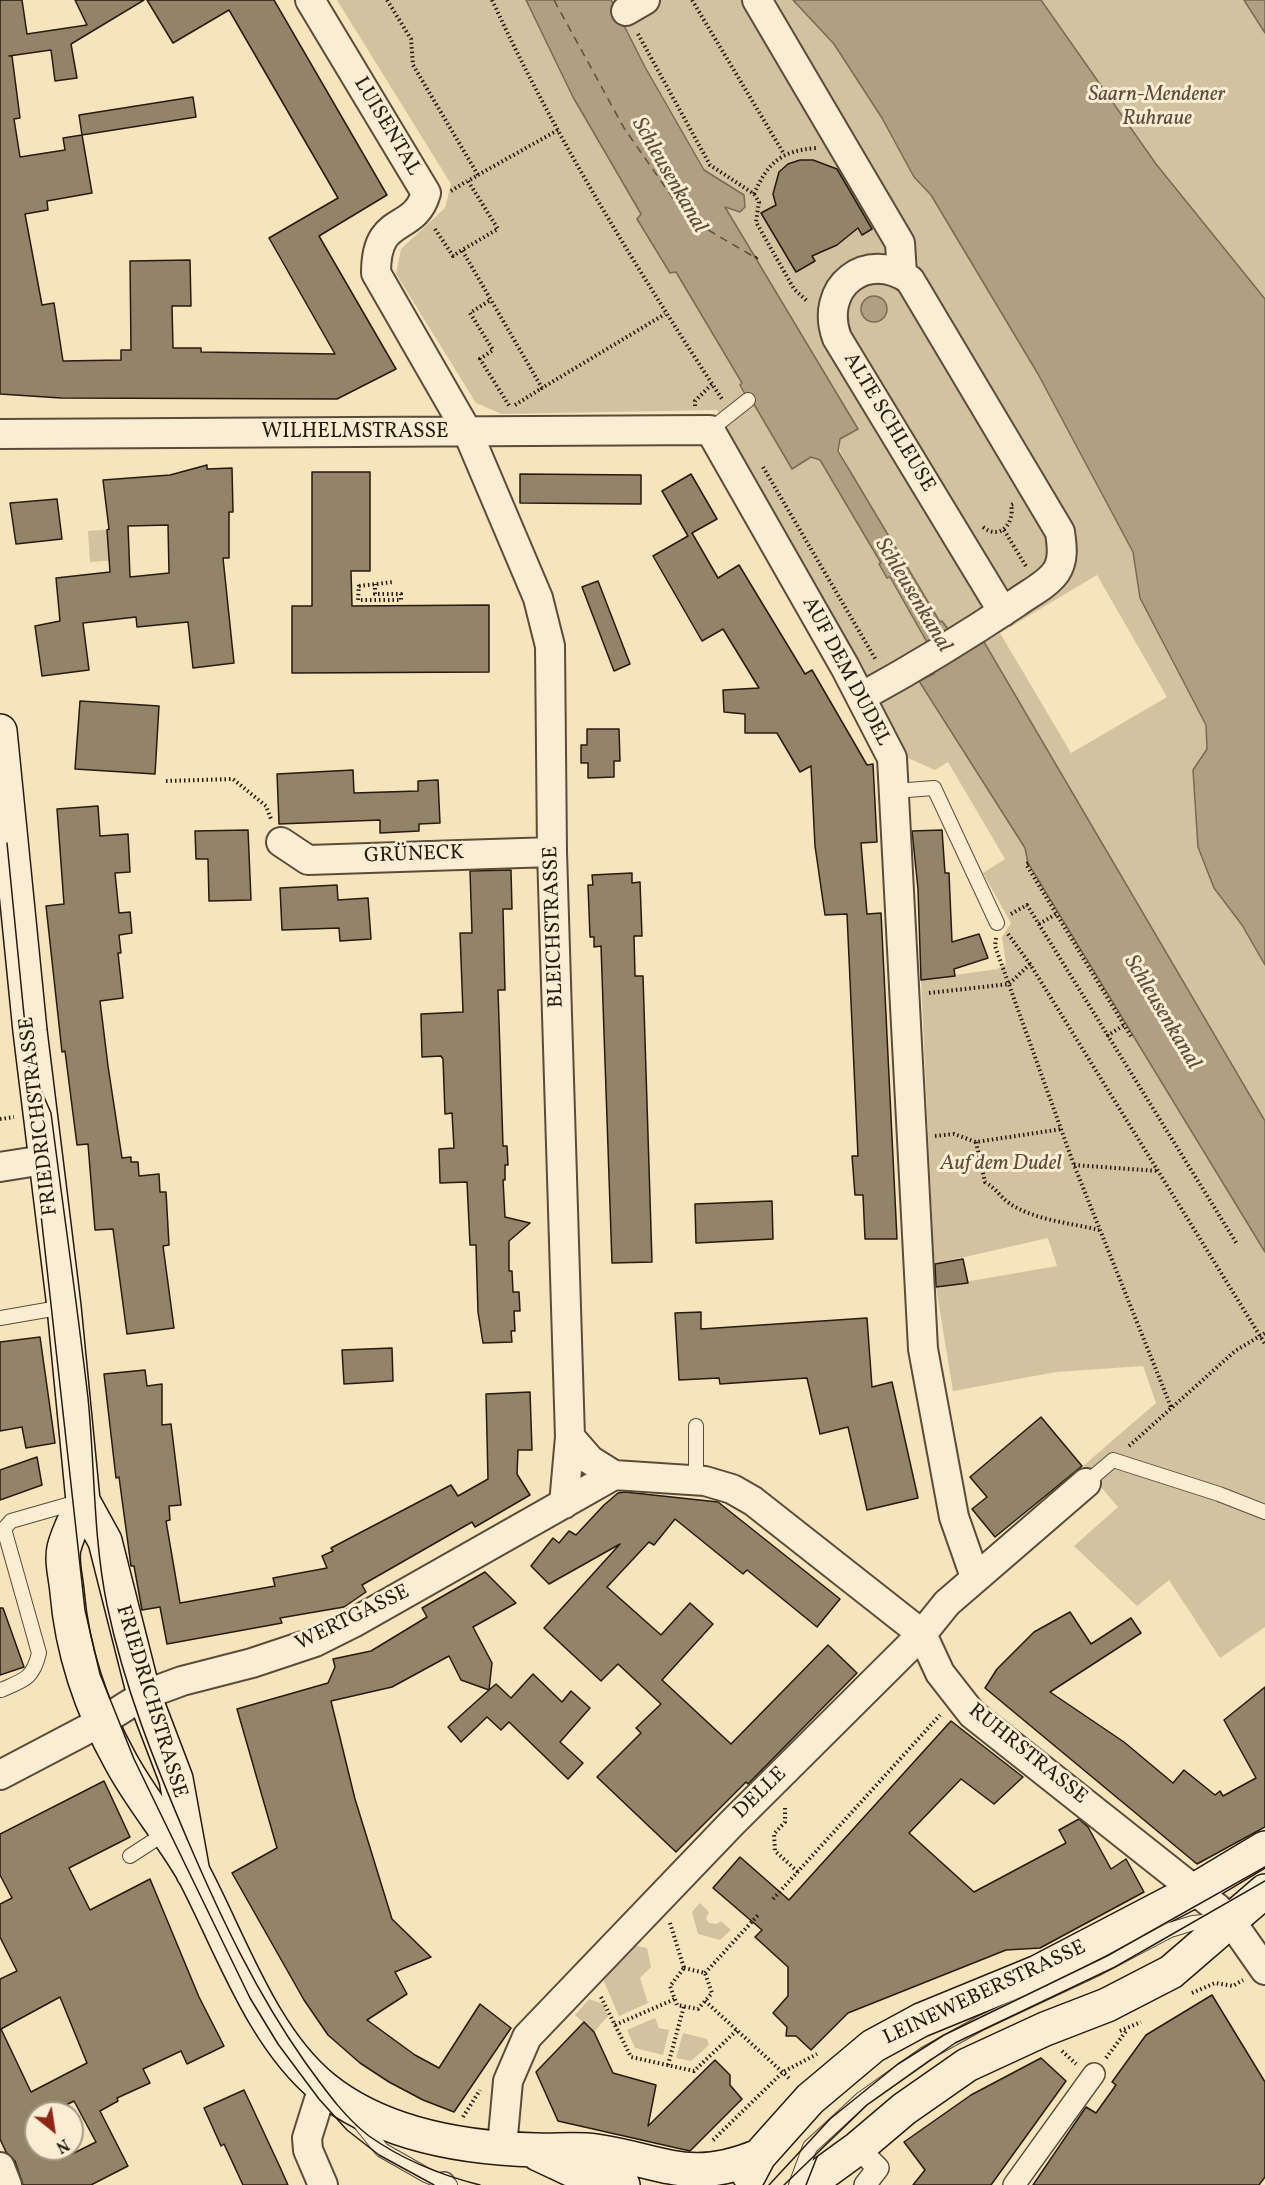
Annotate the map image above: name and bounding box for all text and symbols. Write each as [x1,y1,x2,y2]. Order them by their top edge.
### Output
street label: LUISENTAL [347,73,425,181]
park label: Saarn-Mendener Ruhraue [1089,83,1225,133]
water label: Schleusenkanal [624,114,712,238]
street label: ALTE SCHLEUSE [836,349,940,497]
street label: WILHELMSTRASSE [261,420,449,446]
water label: Schleusenkanal [868,534,956,658]
street label: AUF DEM DUDEL [795,593,895,751]
street label: GRÜNECK [364,842,464,870]
street label: BLEICHSTRASSE [540,846,570,1008]
water label: Schleusenkanal [1117,951,1205,1075]
street label: FRIEDRICHSTRASSE [15,1015,65,1217]
park label: Auf dem Dudel [940,1152,1062,1178]
street label: WERTGASSE [292,1580,414,1658]
street label: FRIEDRICHSTRASSE [109,1603,191,1801]
street label: RUHRSTRASSE [962,1699,1092,1811]
street label: DELLE [729,1763,793,1825]
street label: LEINEWEBERSTRASSE [880,1936,1090,2052]
north arrow [24,2101,84,2161]
text: N [51,2132,73,2157]

